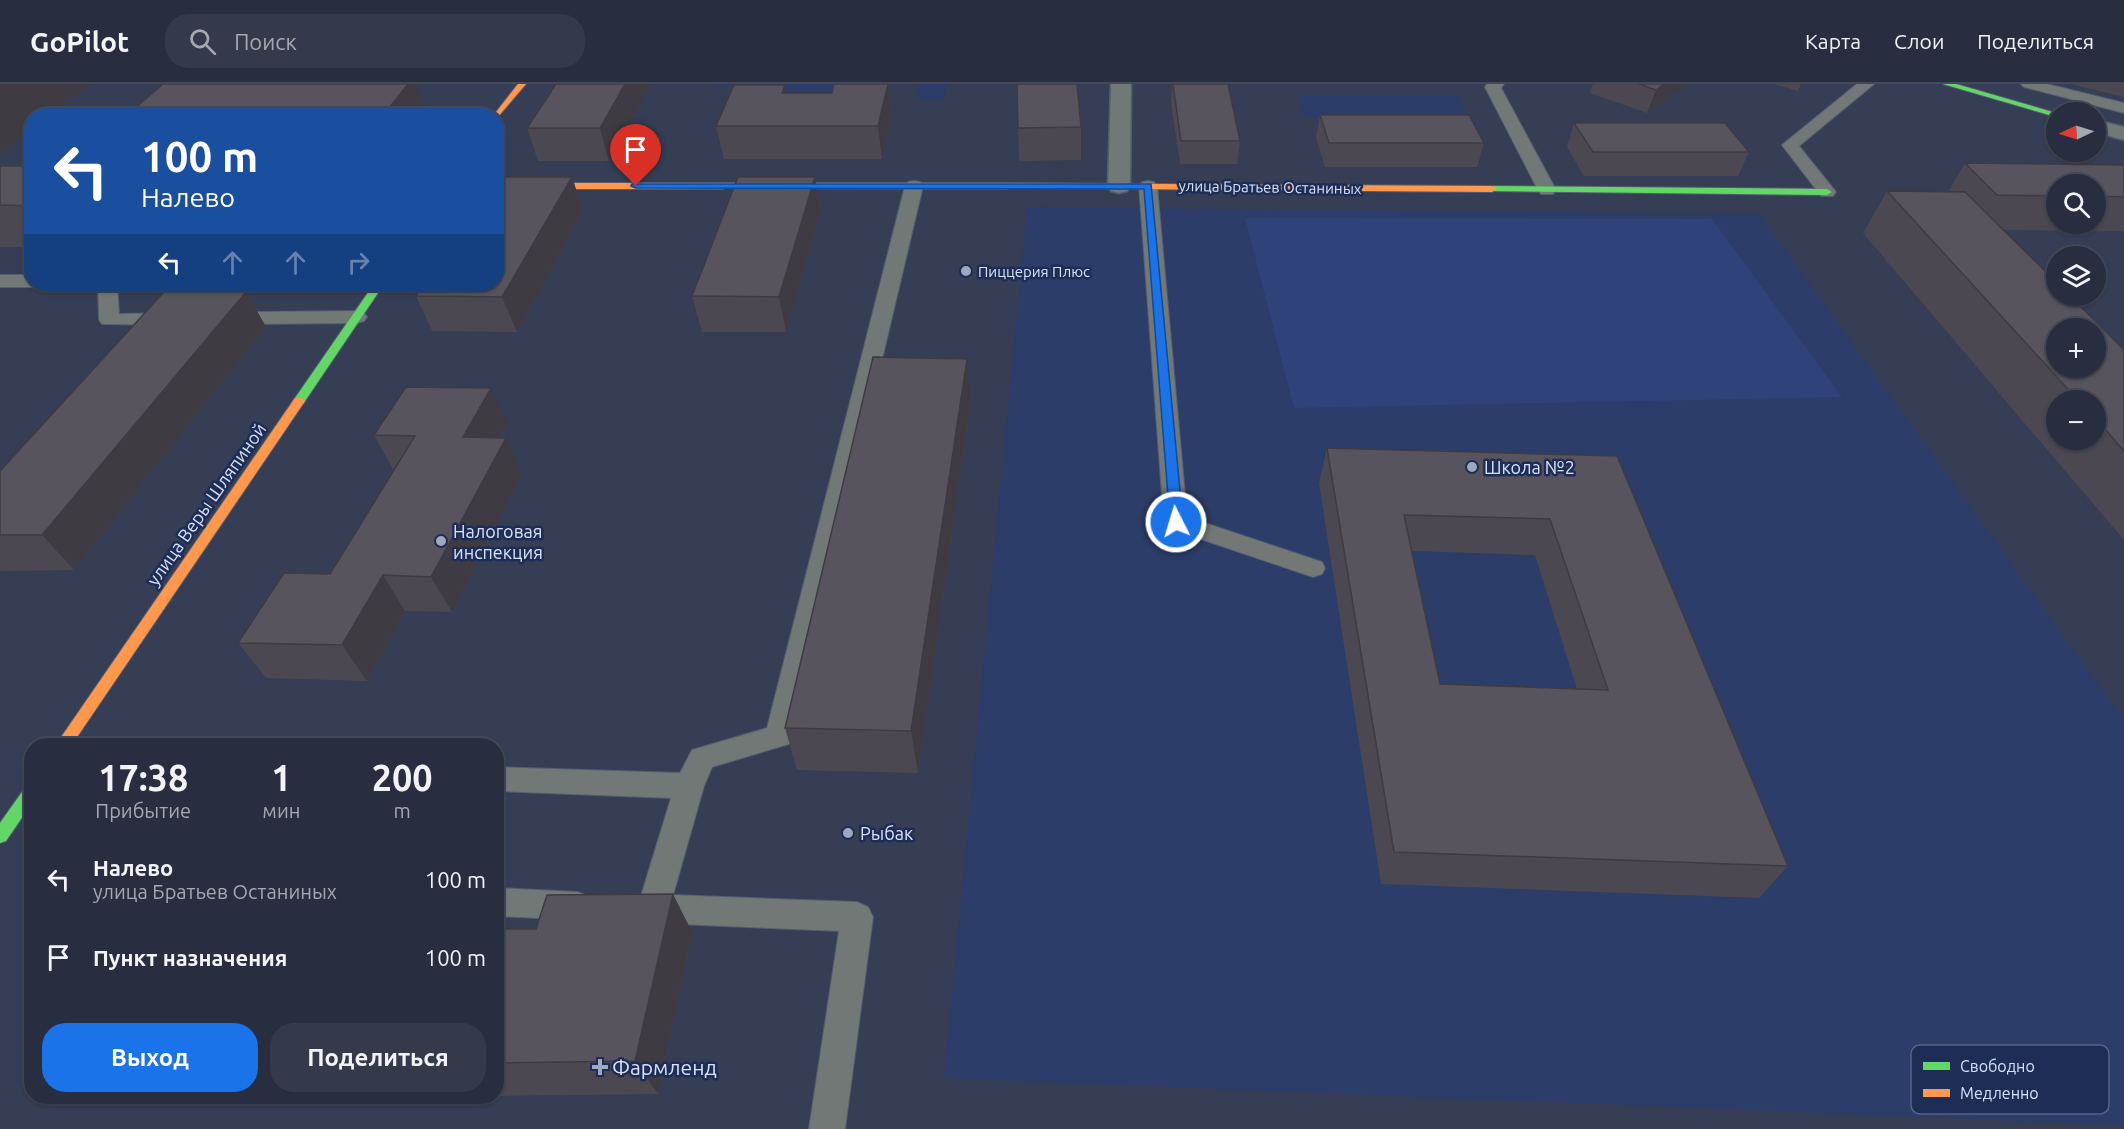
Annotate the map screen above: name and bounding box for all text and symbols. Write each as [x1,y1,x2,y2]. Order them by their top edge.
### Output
search box [165,14,585,68]
icon: search [186,25,219,58]
text: GoPilot [30,26,129,57]
text: Поиск [234,29,297,54]
text: Карта [1805,29,1861,53]
text: Слои [1894,29,1944,53]
text: Поделиться [1977,29,2094,53]
north arrow [2046,102,2106,162]
map controls [2046,102,2106,450]
pin [610,124,661,186]
icon: left [42,132,120,210]
text: 100 m [141,133,258,180]
icon: arrive [619,133,652,166]
button: search [2046,174,2106,234]
street label: улица Братьев Останиных [1178,177,1362,197]
text: Налево [141,182,235,212]
icon: left [153,246,186,279]
icon: ahead [216,246,249,279]
icon: ahead [279,246,312,279]
icon: right [342,246,375,279]
button: layers [2046,246,2106,306]
place label: Пиццерия Плюс [978,263,1090,280]
marker: Пиццерия Плюс [959,264,973,278]
button: + [2046,318,2106,378]
button: − [2046,390,2106,450]
street label: улица Веры Шляпиной [142,419,270,589]
place label: Школа №2 [1484,457,1575,477]
marker: Школа №2 [1465,460,1479,474]
position arrow [1144,490,1208,554]
place label: Налоговая инспекция [453,521,543,562]
marker: Налоговая инспекция [434,534,448,548]
text: 17:38 [98,757,188,798]
text: 1 [271,757,292,798]
text: 200 [372,757,433,798]
text: Прибытие [95,799,191,822]
text: мин [262,799,300,822]
text: m [394,799,411,822]
place label: Рыбак [860,823,913,843]
marker: Рыбак [841,826,855,840]
text: Налево [93,855,173,880]
icon: left [42,863,75,896]
text: 100 m [425,867,486,892]
text: улица Братьев Останиных [93,880,337,903]
icon: arrive [42,941,75,974]
text: Пункт назначения [93,945,287,970]
text: 100 m [425,945,486,970]
button: Выход [42,1023,258,1092]
button: Поделиться [270,1023,486,1092]
legend [1911,1045,2109,1114]
place label: Фармленд [612,1055,717,1079]
text: Свободно [1960,1057,2035,1075]
marker: Фармленд [593,1060,607,1074]
text: Медленно [1960,1084,2039,1102]

